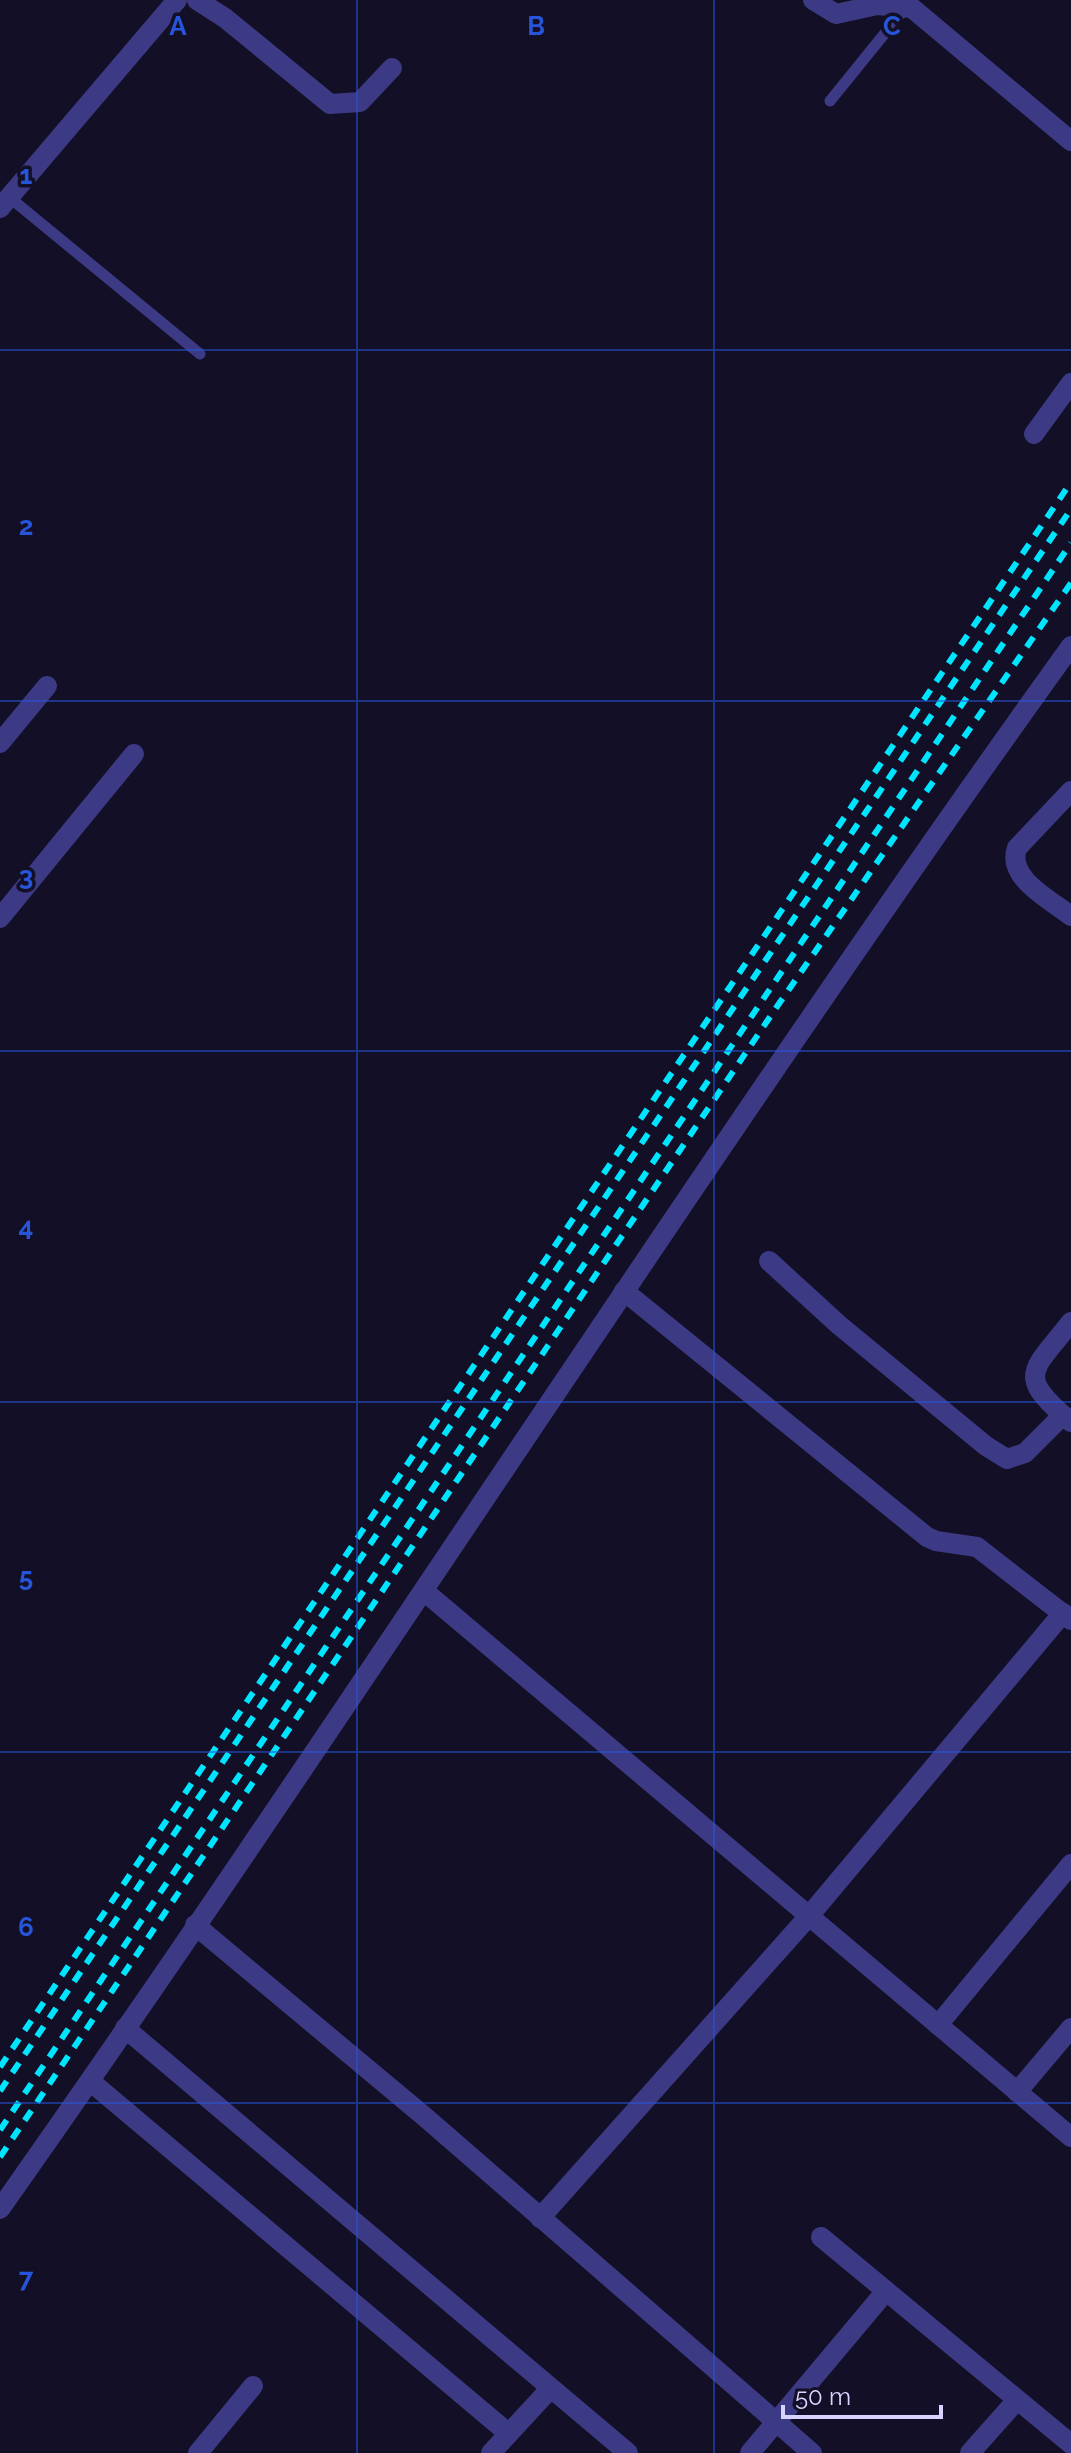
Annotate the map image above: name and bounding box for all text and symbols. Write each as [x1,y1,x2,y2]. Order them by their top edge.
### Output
text: A [169,11,187,41]
text: B [527,11,545,41]
text: C [883,11,901,41]
text: 1 [20,160,33,190]
text: 2 [19,511,33,541]
text: 3 [19,861,33,891]
text: 4 [19,1212,33,1242]
text: 5 [19,1562,33,1592]
text: 6 [18,1912,34,1942]
text: 7 [19,2263,34,2293]
scale bar [783,2369,941,2419]
text: 50 m [795,2382,851,2411]

